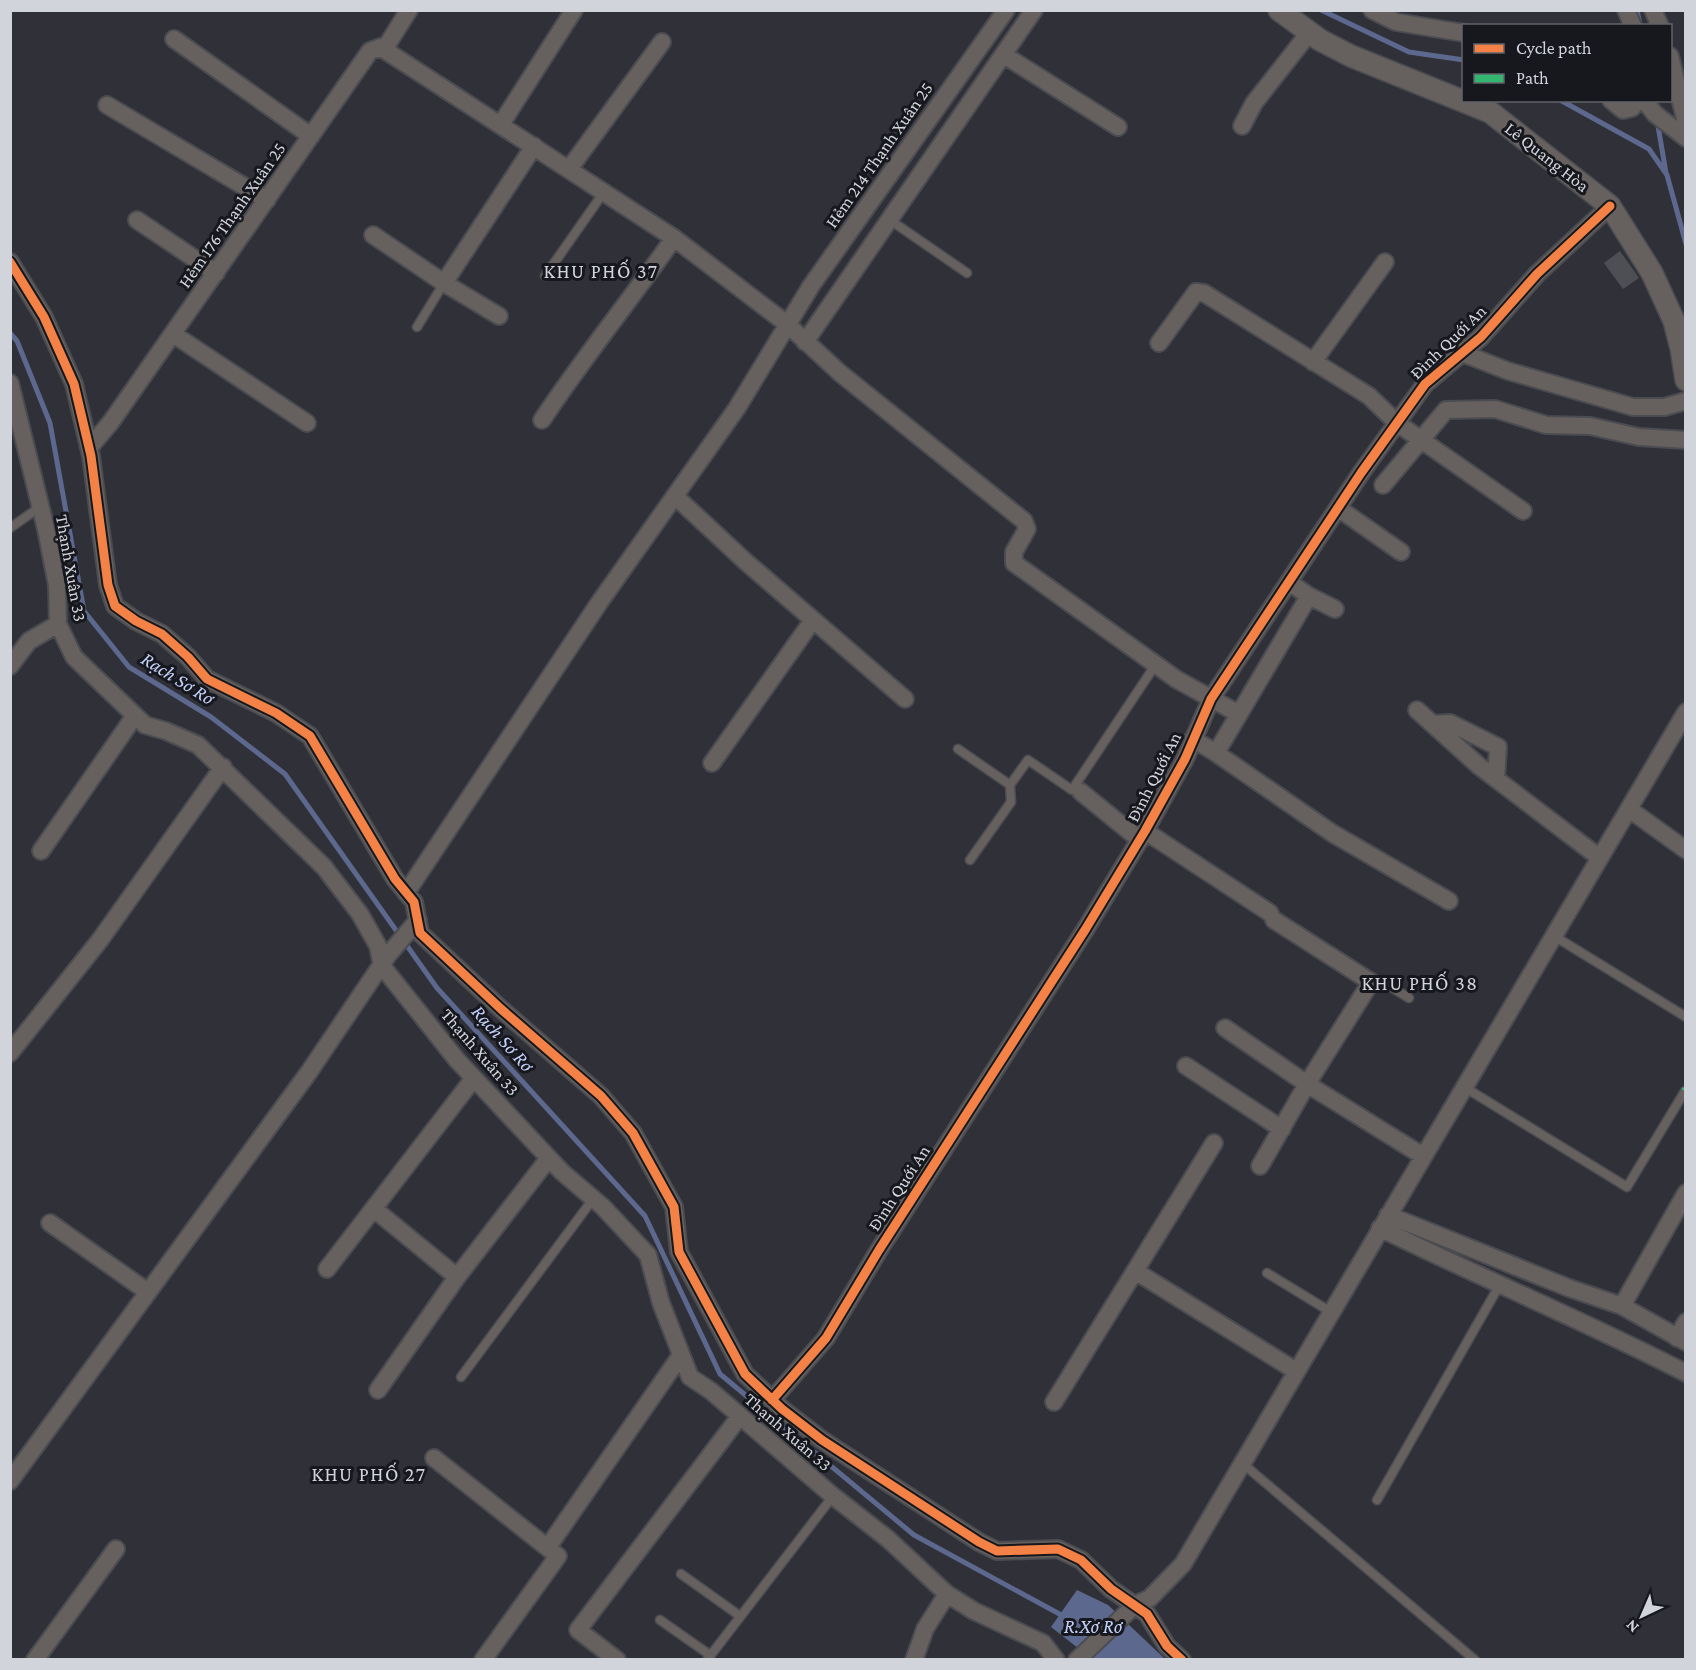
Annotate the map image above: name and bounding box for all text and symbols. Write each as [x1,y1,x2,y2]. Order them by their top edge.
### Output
legend [1462,24,1672,102]
text: Cycle path [1516,38,1592,58]
text: Path [1516,68,1549,88]
street label: Hẻm 214 Thạnh Xuân 25 [821,78,937,232]
street label: Lê Quang Hòa [1501,118,1593,196]
street label: Hẻm 176 Thạnh Xuân 25 [174,139,290,291]
district label: KHU PHỐ 37 [543,259,659,282]
street label: Đình Quới An [1406,301,1490,383]
street label: Thạnh Xuân 33 [52,513,90,623]
water label: Rạch Sơ Rơ [137,647,220,711]
street label: Đình Quới An [1123,729,1185,825]
district label: KHU PHỐ 38 [1362,971,1478,994]
water label: Rạch Sơ Rơ [467,1000,539,1077]
street label: Thạnh Xuân 33 [437,1005,523,1099]
street label: Đình Quới An [864,1141,934,1235]
street label: Thạnh Xuân 33 [741,1389,835,1475]
district label: KHU PHỐ 27 [311,1462,427,1485]
north arrow [1612,1586,1672,1646]
water label: R.Xơ Rơ [1064,1615,1124,1637]
text: N [1622,1616,1642,1636]

